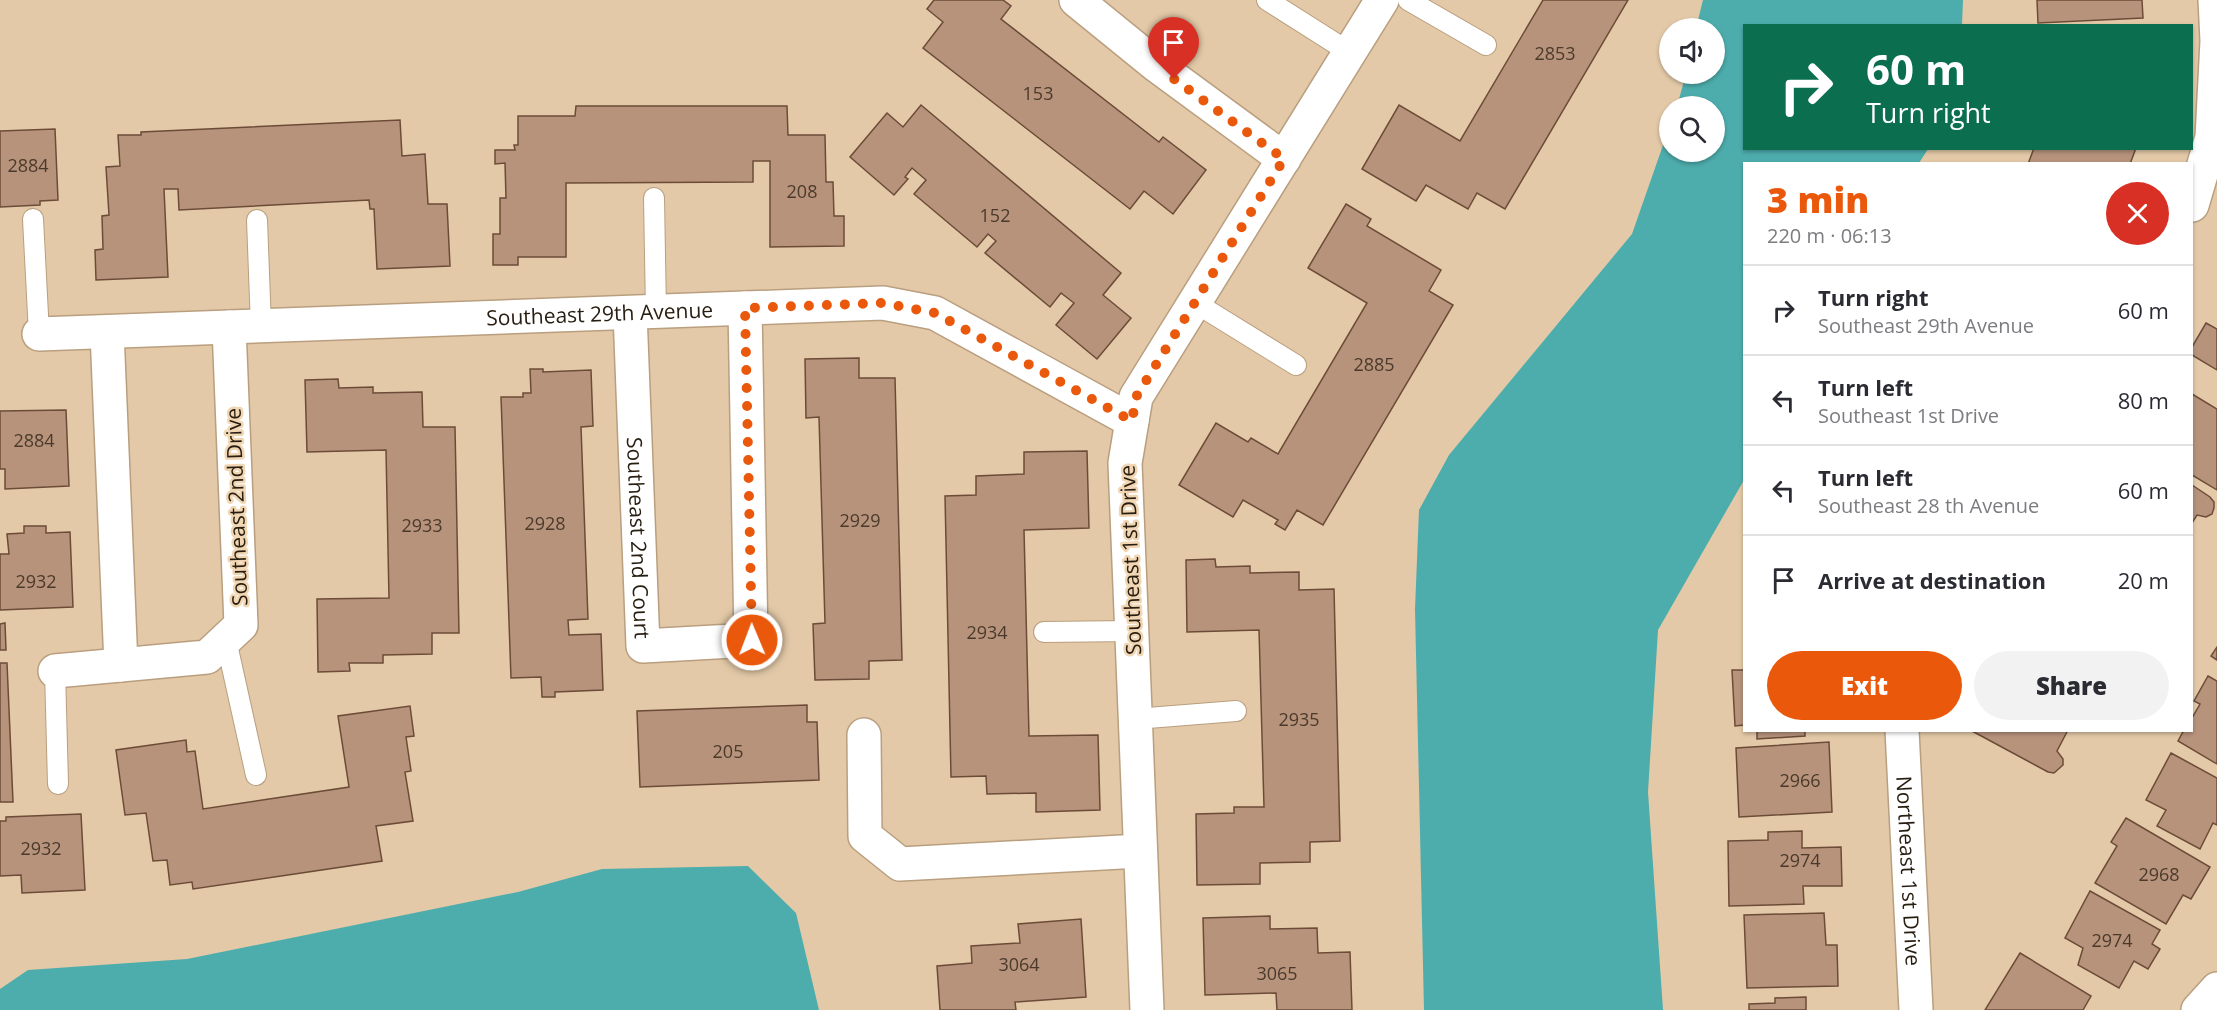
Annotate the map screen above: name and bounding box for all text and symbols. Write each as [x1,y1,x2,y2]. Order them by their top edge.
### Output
pin [1148,17,1199,79]
map controls [1659,18,1725,162]
button: sound [1659,18,1725,84]
icon: arrive [1157,26,1190,59]
text: 60 m [1866,40,1966,97]
house number: 2853 [1534,41,1576,65]
icon: right [1767,48,1845,126]
house number: 153 [1023,81,1053,105]
text: Turn right [1866,94,1991,131]
button: search [1659,96,1725,162]
house number: 2884 [7,153,49,177]
text: 3 min [1767,175,1869,224]
house number: 208 [787,179,817,203]
button: close [2106,182,2169,245]
house number: 152 [980,203,1010,227]
text: 220 m · 06:13 [1767,222,1892,249]
text: Turn right [1818,282,1929,312]
icon: right [1767,294,1800,327]
street label: Southeast 29th Avenue [486,295,714,332]
text: 60 m [2118,295,2169,325]
text: Southeast 29th Avenue [1818,312,2034,339]
house number: 2885 [1353,352,1395,376]
text: Turn left [1818,372,1913,402]
icon: left [1767,384,1800,417]
text: 80 m [2118,385,2169,415]
text: Southeast 1st Drive [1818,402,1999,429]
street label: Southeast 2nd Drive [219,407,253,607]
house number: 2884 [13,428,55,452]
street label: Southeast 2nd Court [621,436,657,639]
text: Turn left [1818,462,1913,492]
street label: Southeast 1st Drive [1113,464,1147,656]
icon: left [1767,474,1800,507]
text: 60 m [2118,475,2169,505]
text: Southeast 28 th Avenue [1818,492,2039,519]
house number: 2929 [839,508,881,532]
house number: 2928 [524,511,566,535]
house number: 2933 [401,513,443,537]
icon: arrive [1767,564,1800,597]
text: Arrive at destination [1818,565,2046,595]
text: 20 m [2118,565,2169,595]
house number: 2932 [15,569,57,593]
position arrow [720,608,784,672]
house number: 2934 [966,620,1008,644]
button: Exit [1767,651,1962,720]
button: Share [1974,651,2169,720]
house number: 2935 [1278,707,1320,731]
house number: 205 [713,739,743,763]
house number: 2966 [1779,768,1821,792]
street label: Northeast 1st Drive [1890,775,1928,967]
house number: 2932 [20,836,62,860]
house number: 2974 [1779,848,1821,872]
house number: 2968 [2138,862,2180,886]
house number: 2974 [2091,928,2133,952]
house number: 3064 [998,952,1040,976]
house number: 3065 [1256,961,1298,985]

